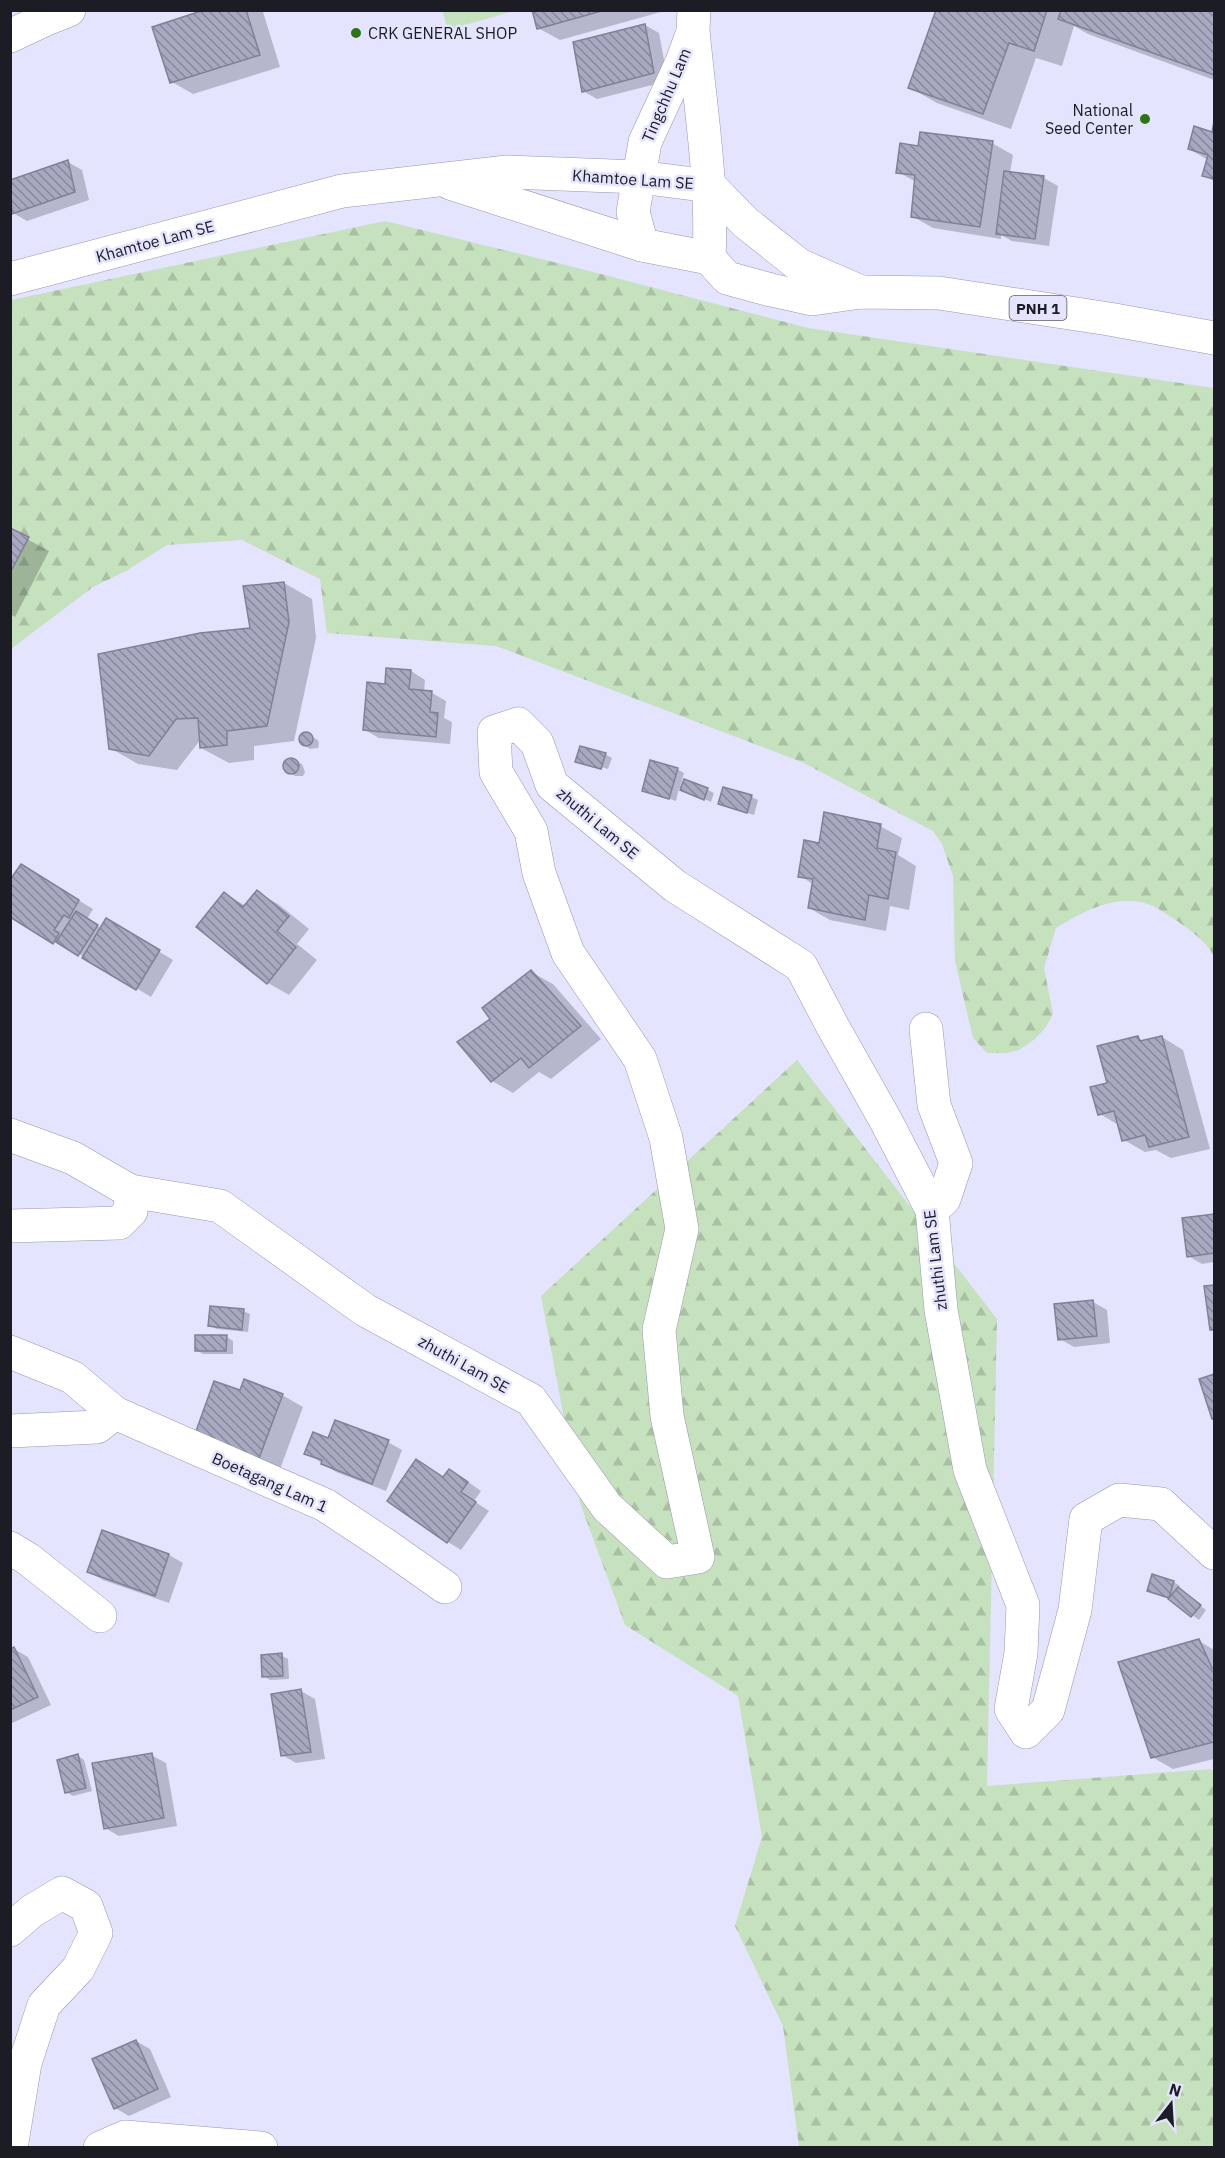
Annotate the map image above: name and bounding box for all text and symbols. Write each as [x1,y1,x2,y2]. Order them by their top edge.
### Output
place label: CRK GENERAL SHOP [368,23,517,43]
marker: CRK GENERAL SHOP [349,26,363,40]
street label: Tingchhu Lam [637,45,695,145]
place label: National Seed Center [1045,100,1133,138]
marker: National Seed Center [1138,112,1152,126]
street label: Khamtoe Lam SE [572,165,694,193]
street label: Khamtoe Lam SE [94,216,216,266]
road number: PNH 1 [1010,296,1066,320]
street label: zhuthi Lam SE [553,783,643,863]
street label: zhuthi Lam SE [919,1209,951,1311]
street label: zhuthi Lam SE [415,1331,513,1397]
street label: Boetagang Lam 1 [209,1448,331,1516]
north arrow [1141,2074,1201,2134]
text: N [1167,2078,1184,2101]

